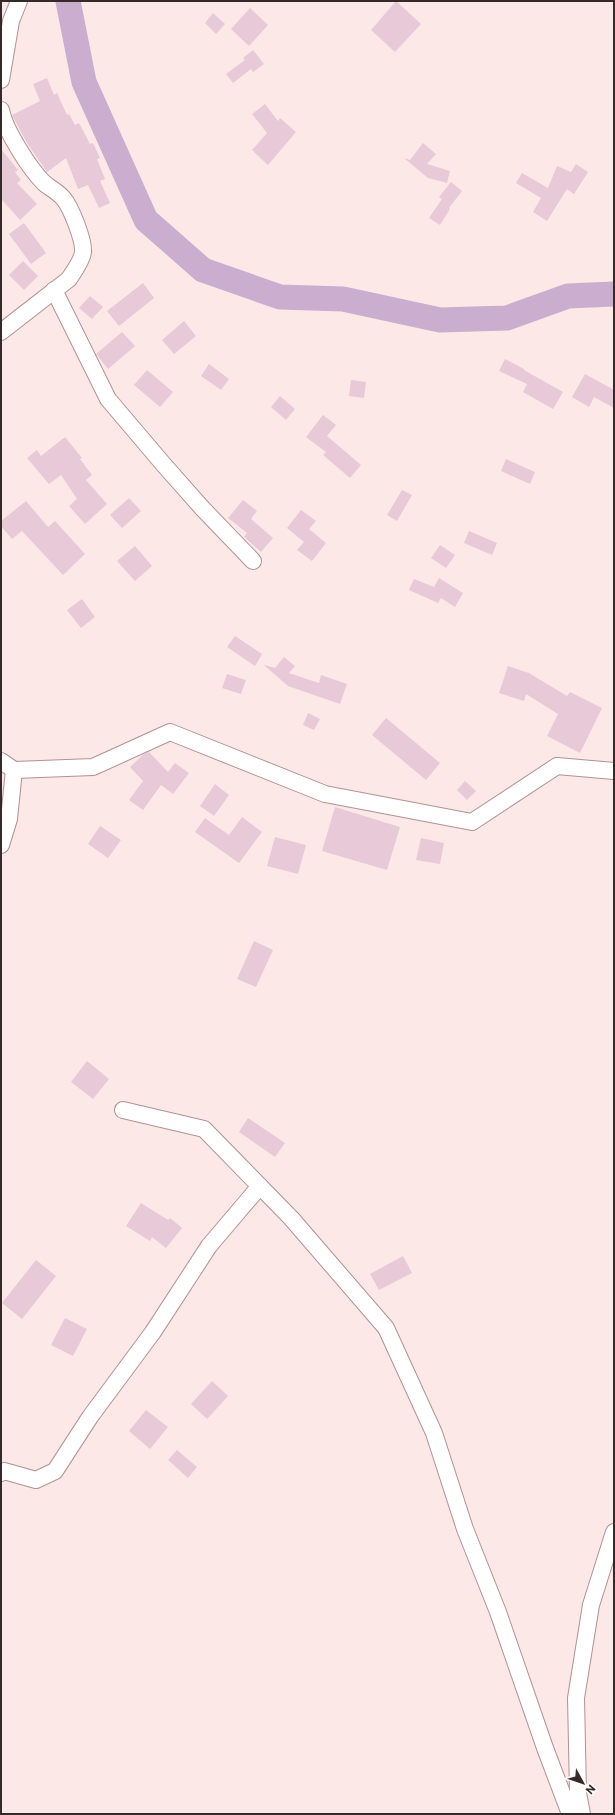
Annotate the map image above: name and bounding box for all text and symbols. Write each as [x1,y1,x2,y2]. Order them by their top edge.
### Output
north arrow [563,1763,603,1803]
text: N [583,1782,599,1797]

